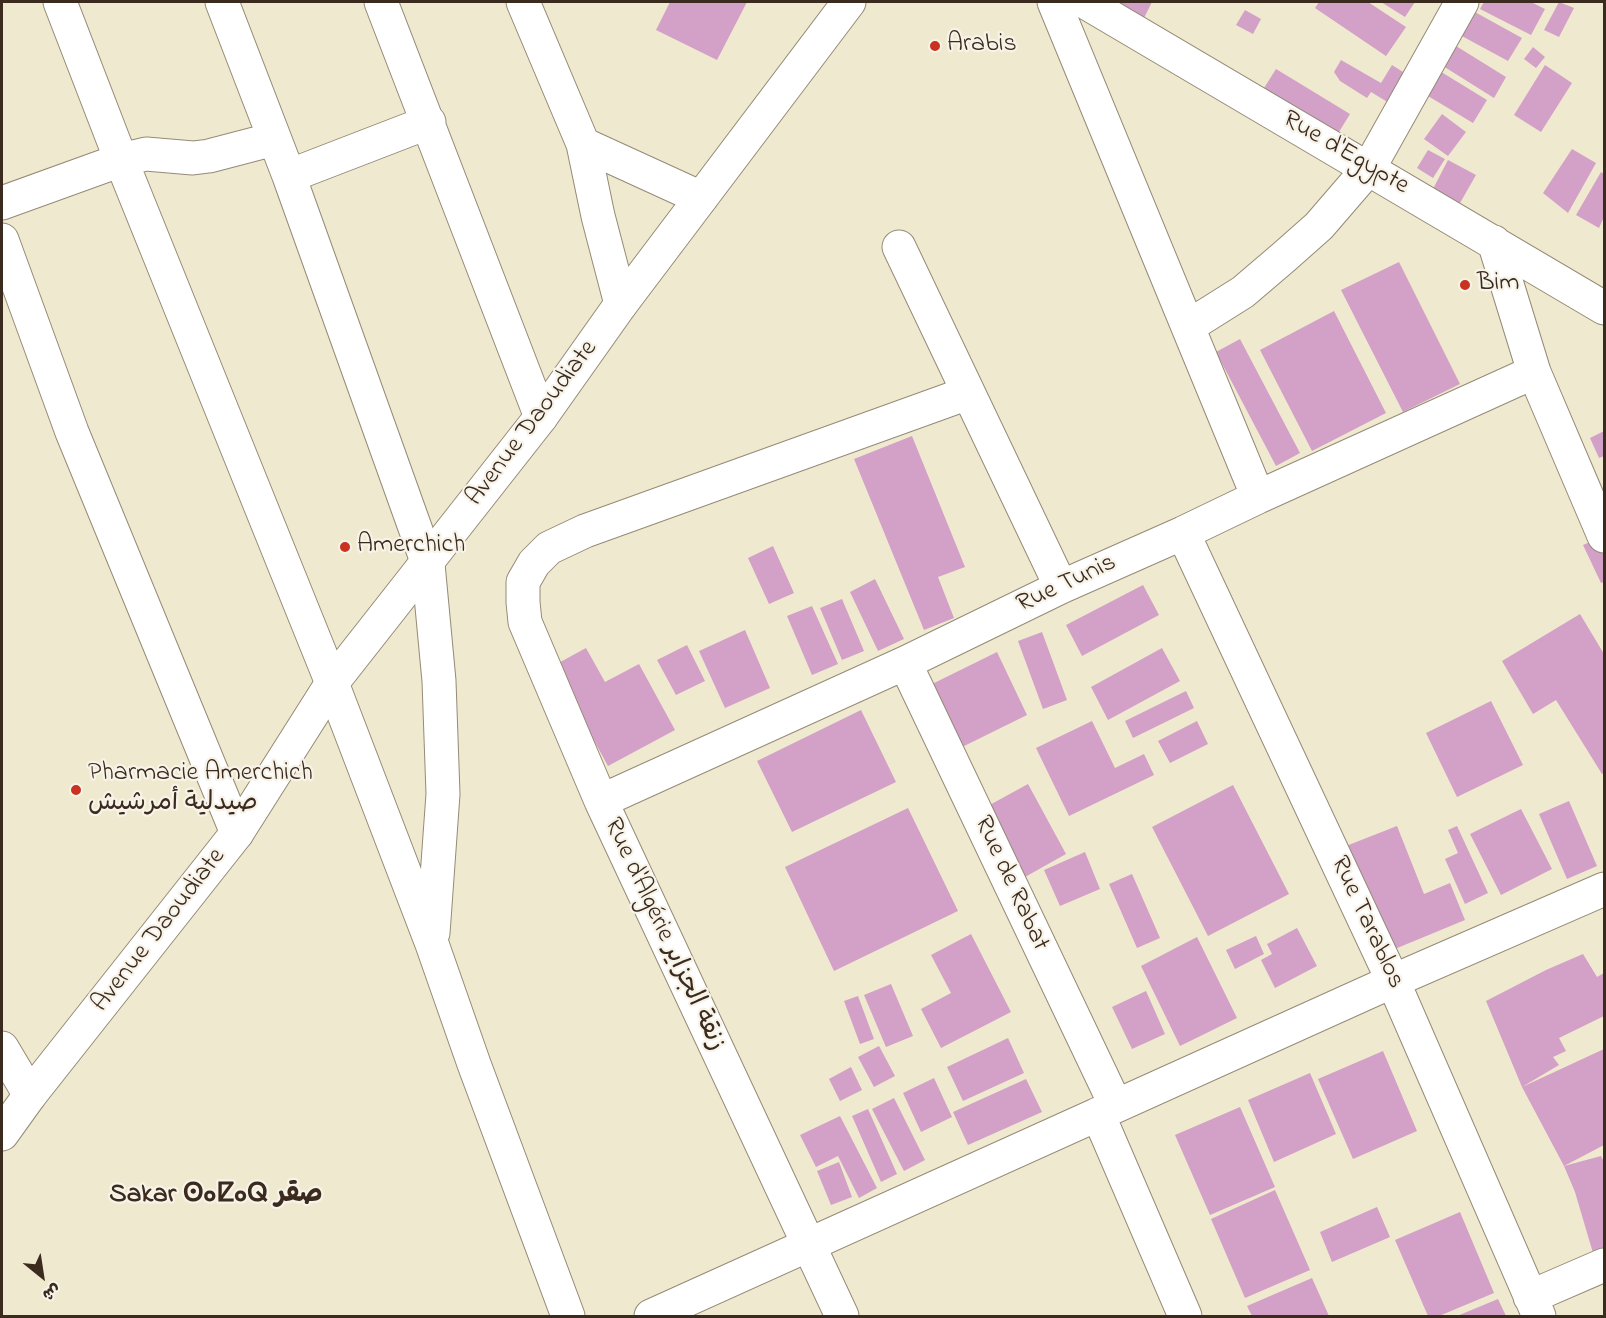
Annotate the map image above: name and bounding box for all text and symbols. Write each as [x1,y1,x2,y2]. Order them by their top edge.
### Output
place label: Arabis [947,30,1017,62]
marker: Arabis [928,39,942,53]
street label: Rue d'Egypte [1276,105,1414,203]
place label: Bim [1477,269,1519,301]
marker: Bim [1458,278,1472,292]
street label: Avenue Daoudiate [461,335,605,513]
place label: Amerchich [357,531,465,563]
marker: Amerchich [338,540,352,554]
street label: Rue Tunis [1012,548,1122,622]
place label: Pharmacie Amerchich صيدلية أمرشيش [88,759,313,820]
marker: Pharmacie Amerchich صيدلية أمرشيش [69,783,83,797]
street label: Rue de Rabat [965,812,1055,956]
street label: Rue d'Algérie زنقة الجزاير [595,814,731,1056]
street label: Avenue Daoudiate [86,843,234,1019]
street label: Rue Tarablos [1322,852,1410,994]
district label: Sakar ⵙⴰⵇⴰⵕ صقر [109,1181,323,1213]
north arrow [12,1246,72,1306]
text: ش [37,1277,65,1306]

